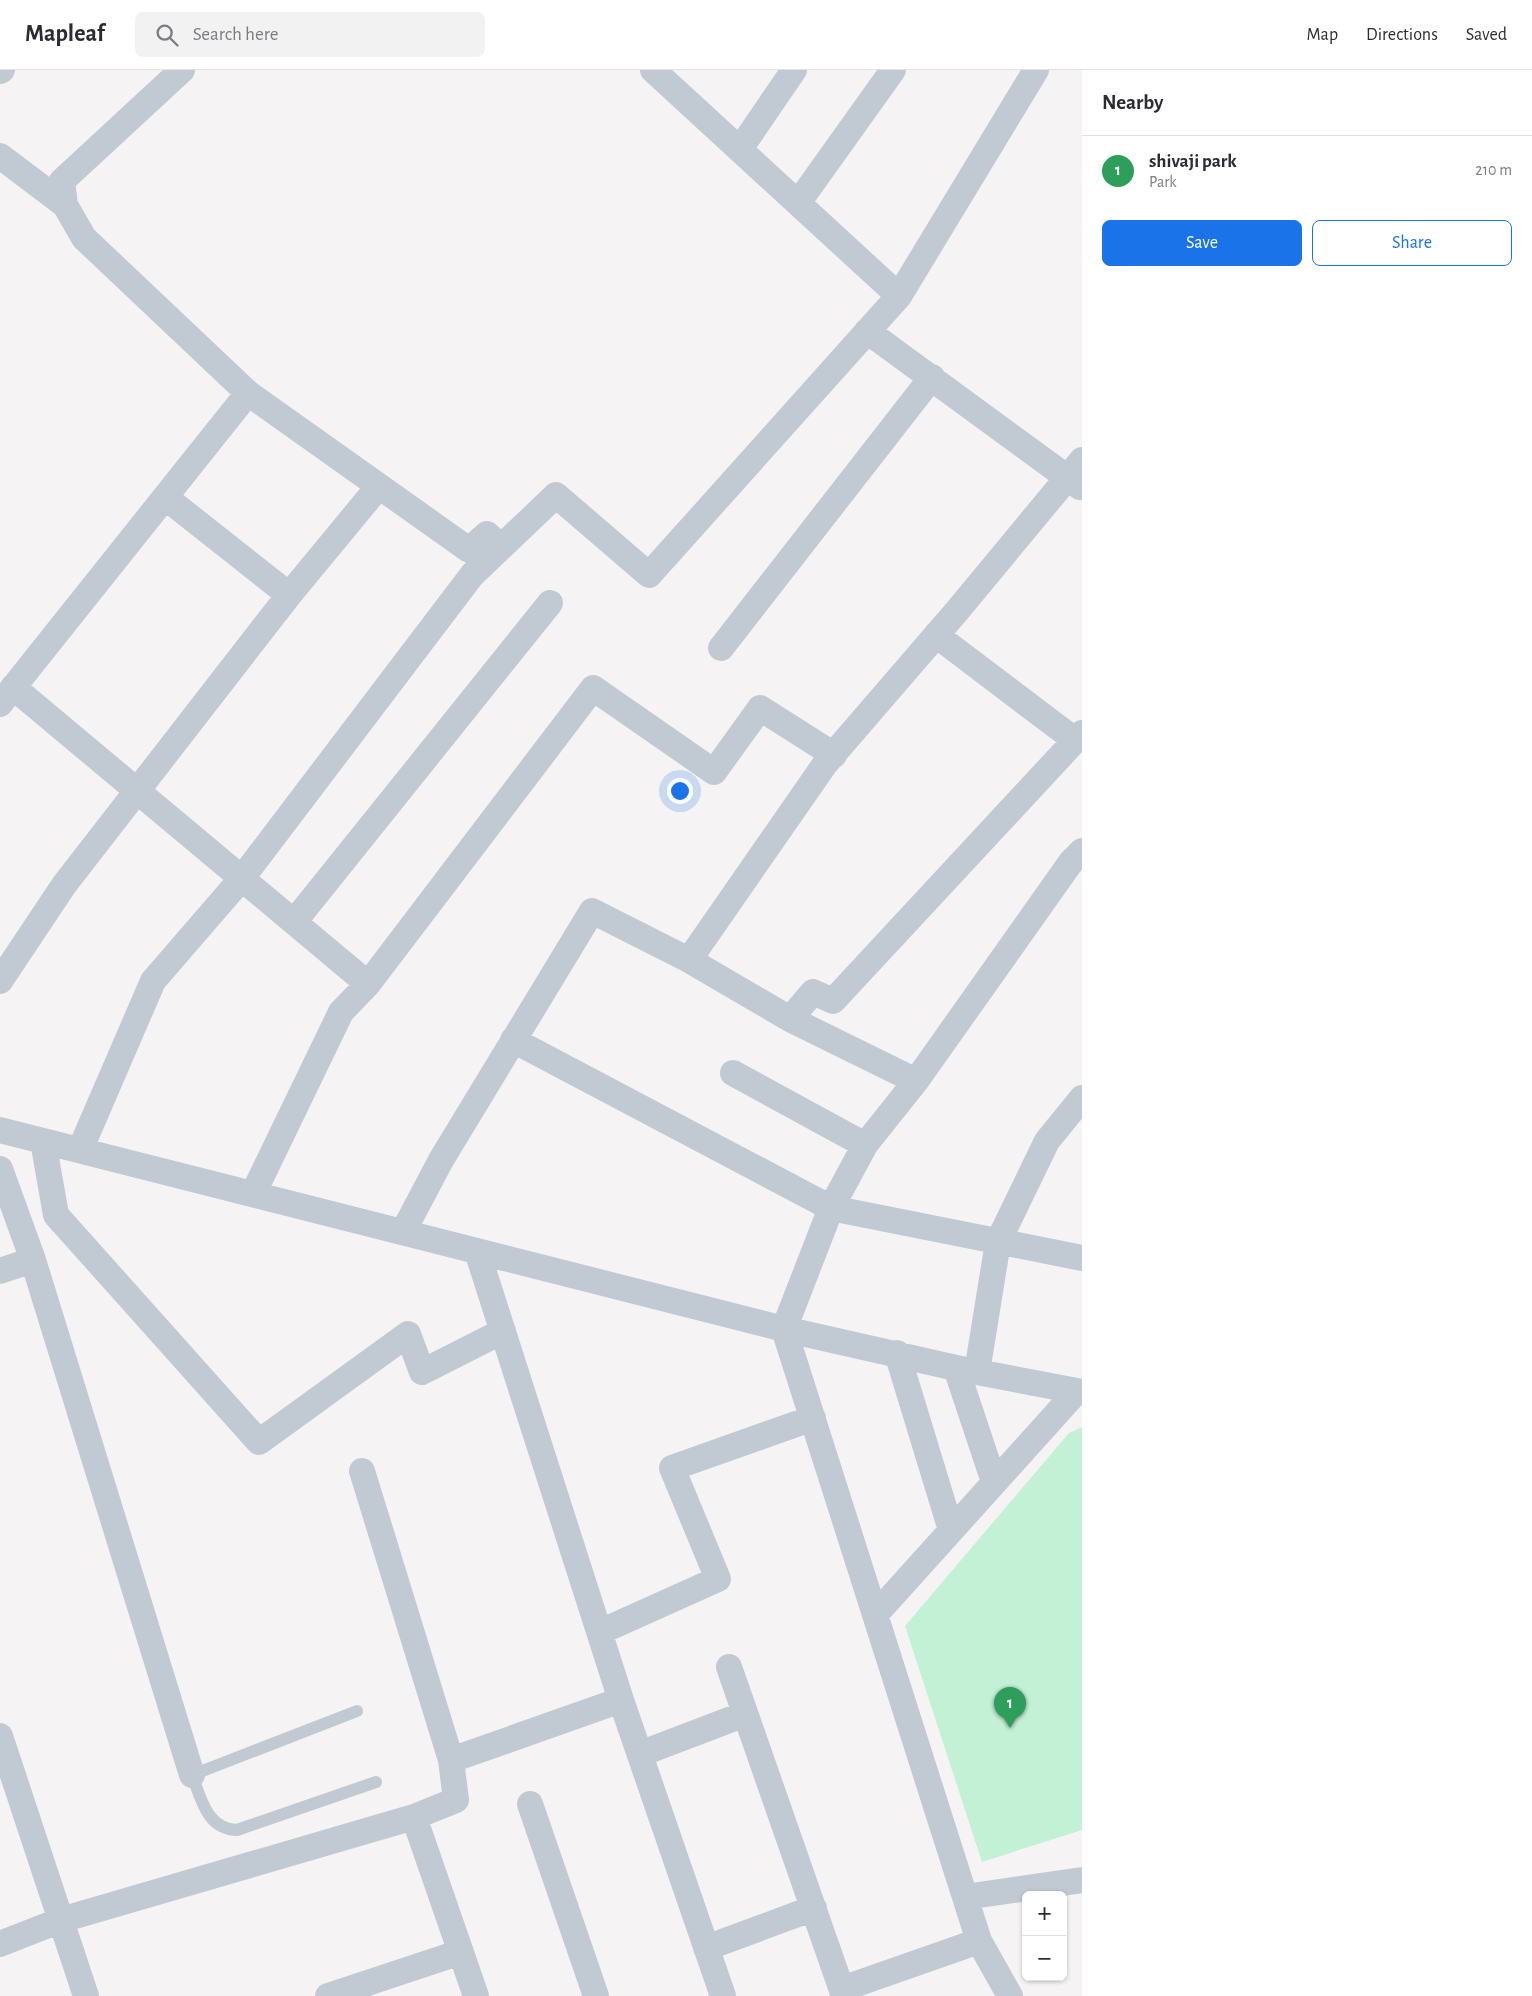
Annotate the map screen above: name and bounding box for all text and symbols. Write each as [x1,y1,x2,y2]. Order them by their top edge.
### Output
search box [135,12,485,57]
icon: search [153,21,181,49]
text: Mapleaf [25,22,105,46]
text: Search here [193,25,279,44]
text: Map [1307,26,1338,44]
text: Directions [1366,26,1438,44]
text: Saved [1466,26,1507,44]
text: Nearby [1102,92,1163,113]
text: shivaji park [1149,152,1237,171]
text: 1 [1115,162,1121,178]
text: 210 m [1475,162,1512,178]
text: Park [1149,174,1177,190]
button: Save [1102,220,1302,266]
button: Share [1312,220,1512,266]
your location [667,778,693,804]
pin: 1 [994,1687,1026,1728]
map controls [1022,1891,1067,1981]
button: + [1022,1891,1067,1936]
button: − [1022,1936,1067,1981]

